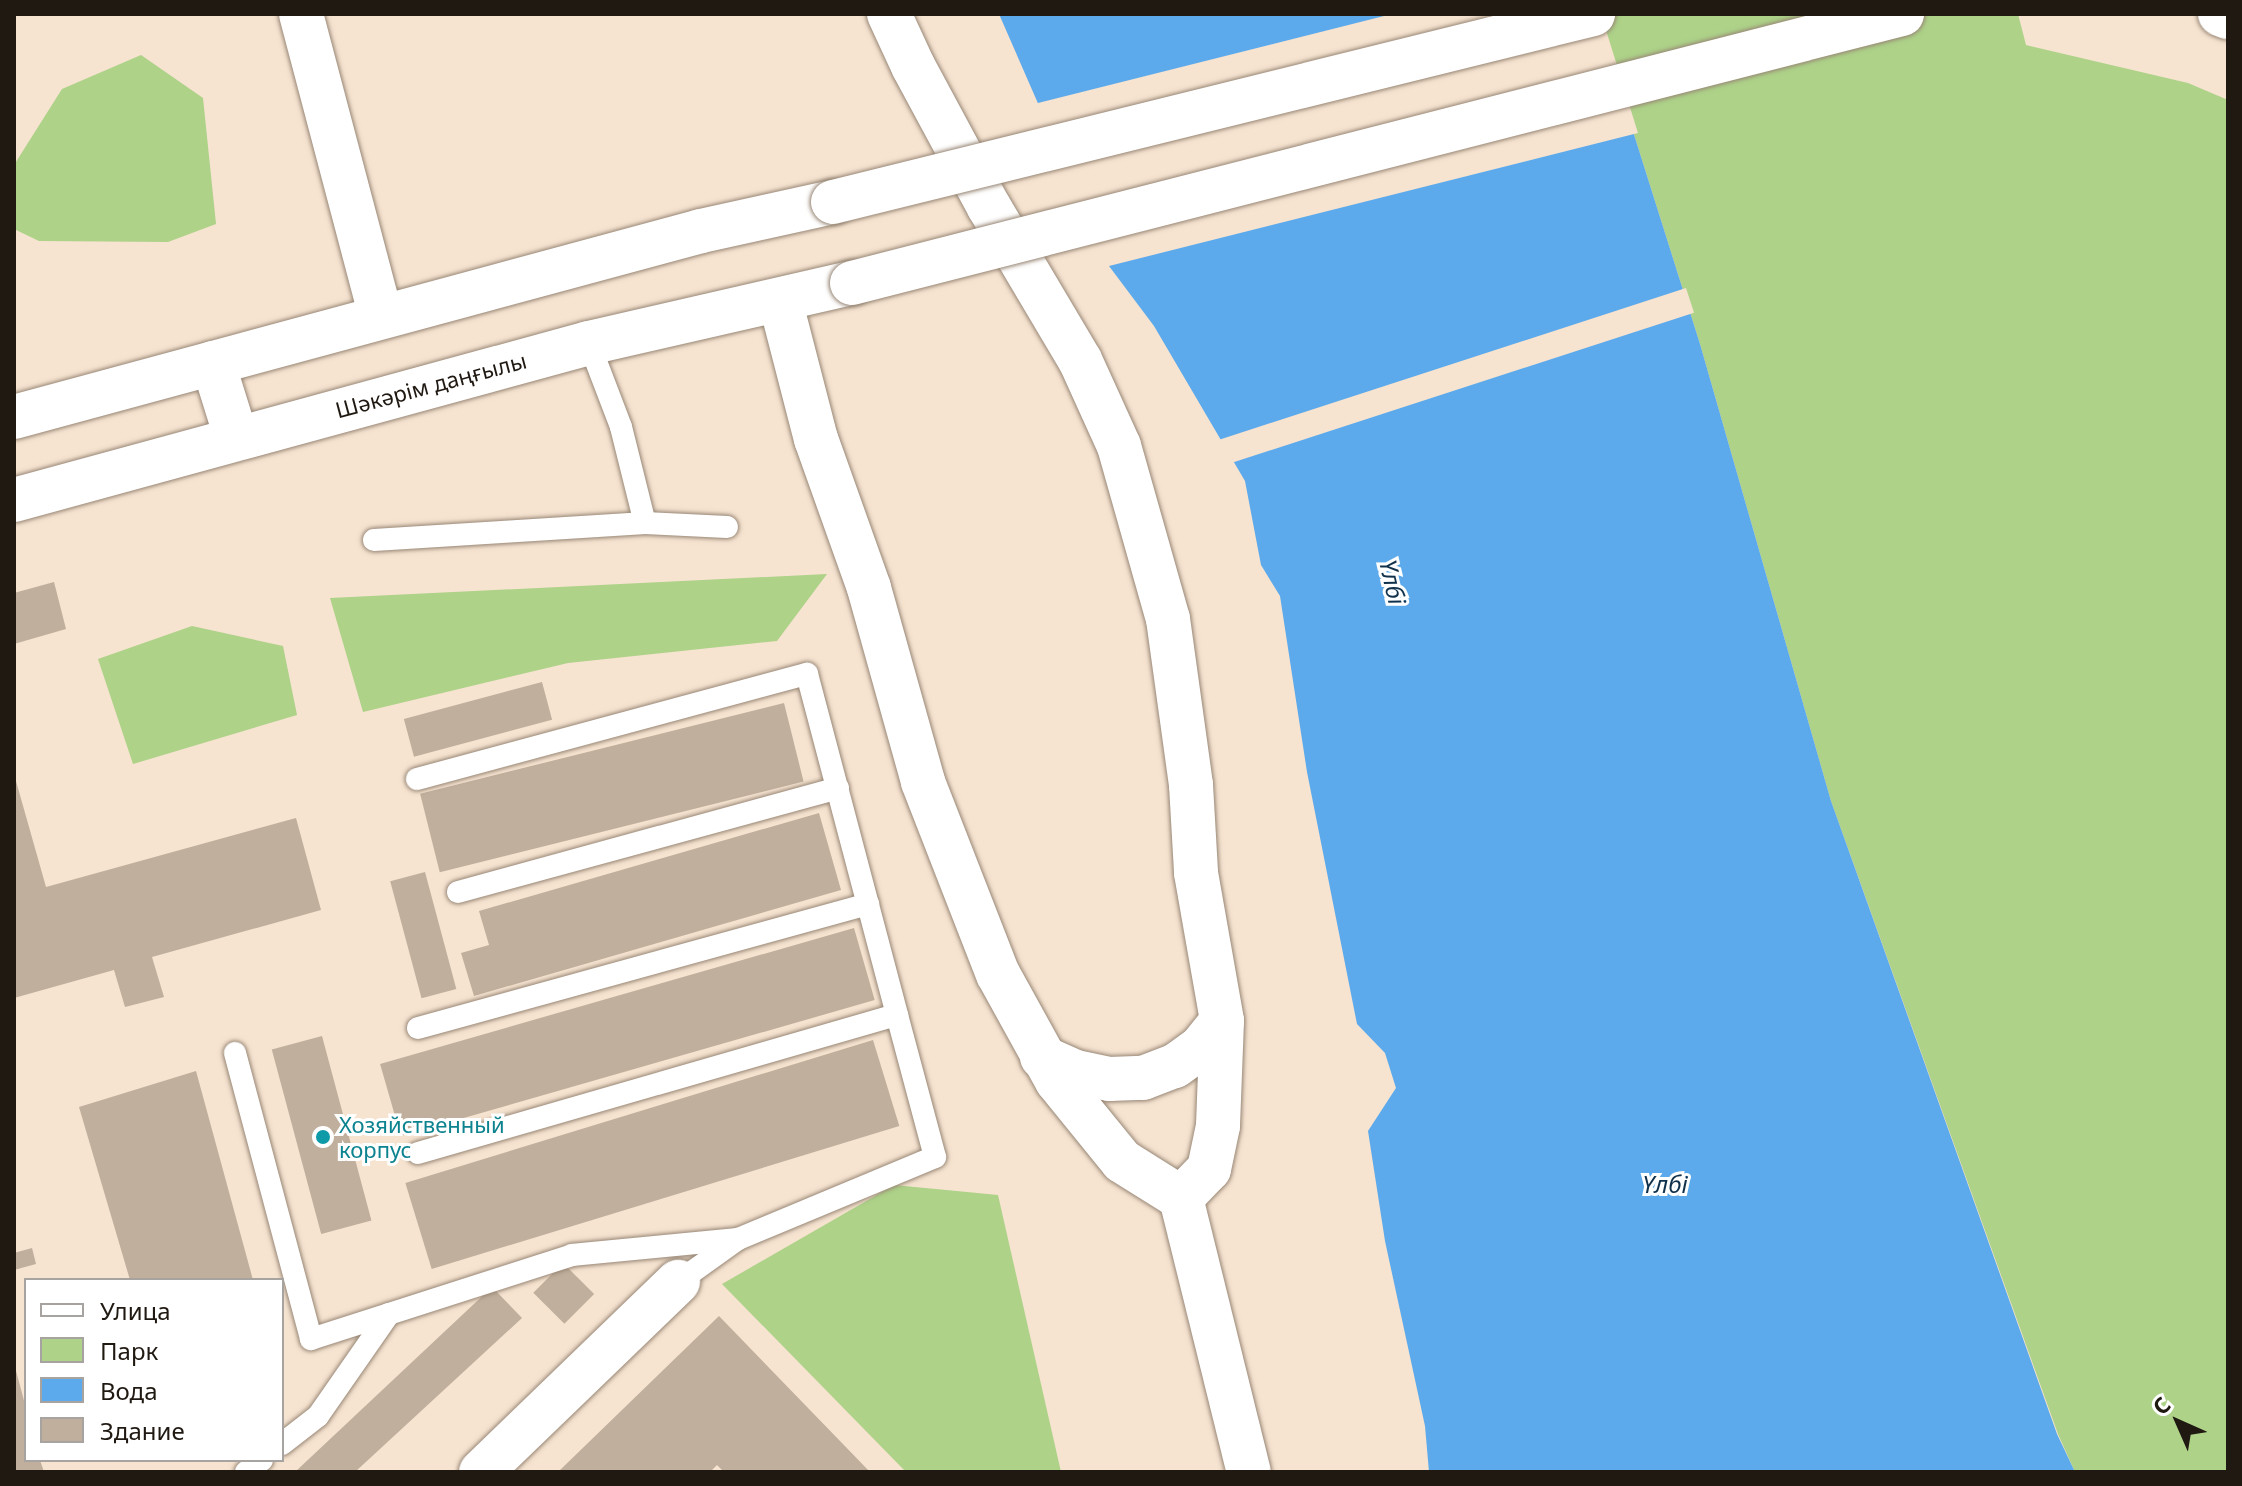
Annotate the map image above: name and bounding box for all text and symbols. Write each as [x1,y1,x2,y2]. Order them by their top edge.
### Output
street label: Шәкәрім даңғылы [333,347,529,423]
water label: Үлбі [1374,557,1412,607]
place label: Хозяйственный корпус [339,1111,505,1162]
marker: Хозяйственный корпус [314,1128,332,1146]
water label: Үлбі [1642,1170,1688,1198]
legend [24,1278,284,1462]
text: Улица [100,1294,171,1327]
text: Парк [100,1334,158,1367]
text: Вода [100,1374,158,1407]
north arrow [2138,1382,2218,1462]
text: С [2145,1389,2177,1421]
text: Здание [100,1414,185,1447]

